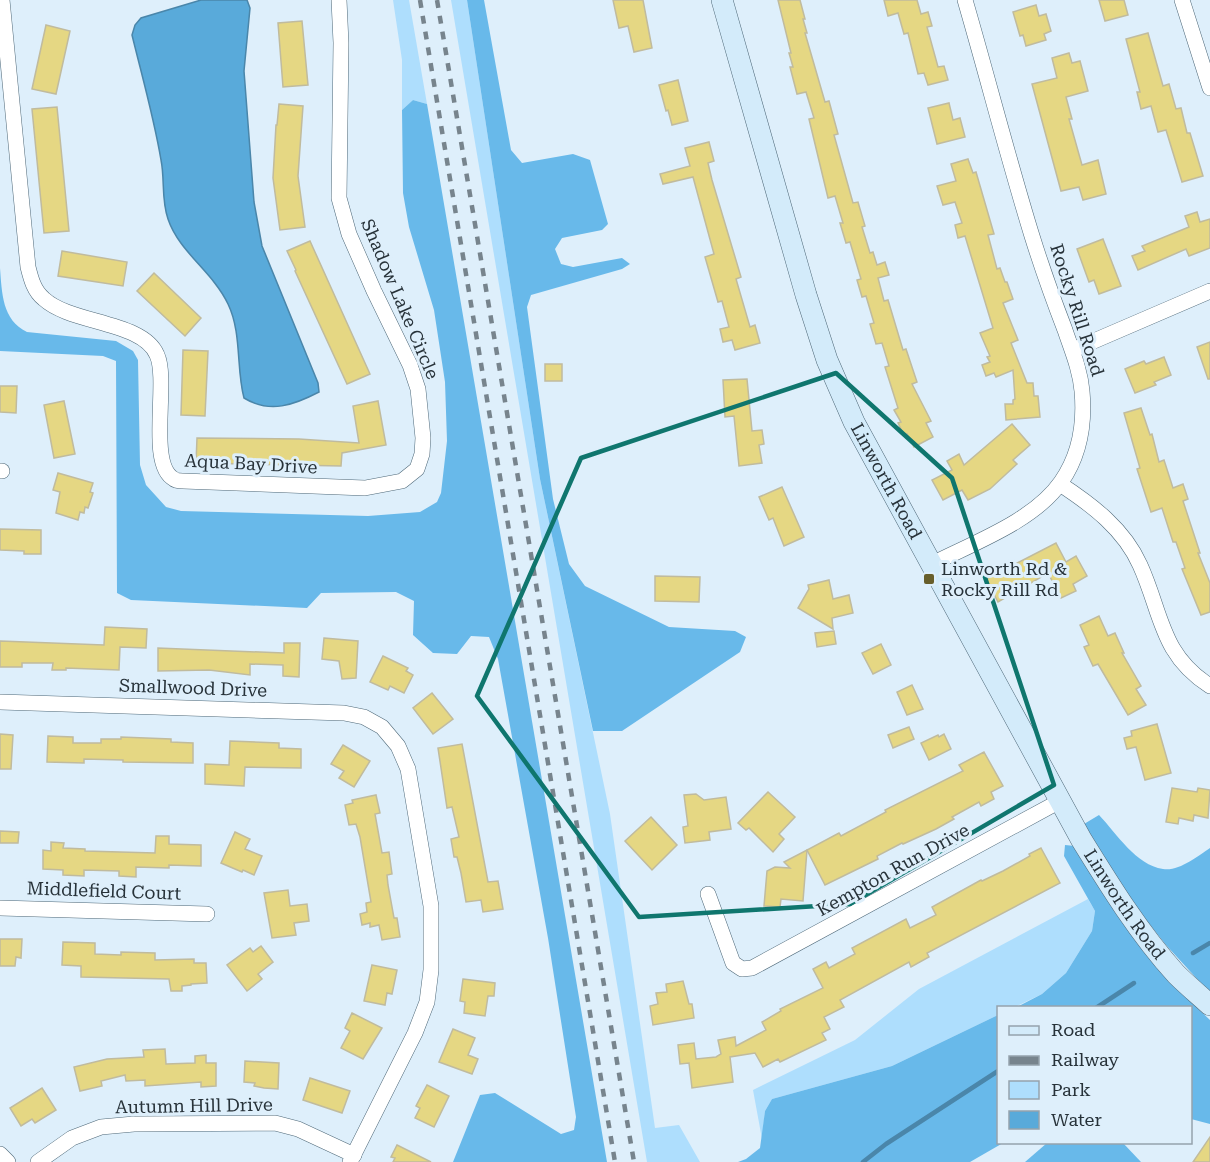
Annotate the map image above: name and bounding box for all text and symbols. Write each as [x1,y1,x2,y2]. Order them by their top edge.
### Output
street label: Shadow Lake Circle [357,216,444,382]
street label: Rocky Rill Road [1046,241,1109,379]
street label: Linworth Road [847,419,927,543]
street label: Aqua Bay Drive [184,450,318,477]
place label: Linworth Rd & Rocky Rill Rd [941,558,1067,600]
marker: Linworth Rd & Rocky Rill Rd [922,572,936,586]
street label: Smallwood Drive [119,674,268,701]
street label: Kempton Run Drive [813,819,973,920]
street label: Linworth Road [1080,845,1170,964]
street label: Middlefield Court [26,877,182,904]
legend [997,1006,1192,1144]
text: Road [1051,1019,1096,1040]
text: Railway [1051,1049,1119,1070]
text: Park [1051,1079,1091,1100]
street label: Autumn Hill Drive [115,1094,273,1117]
text: Water [1051,1109,1102,1130]

